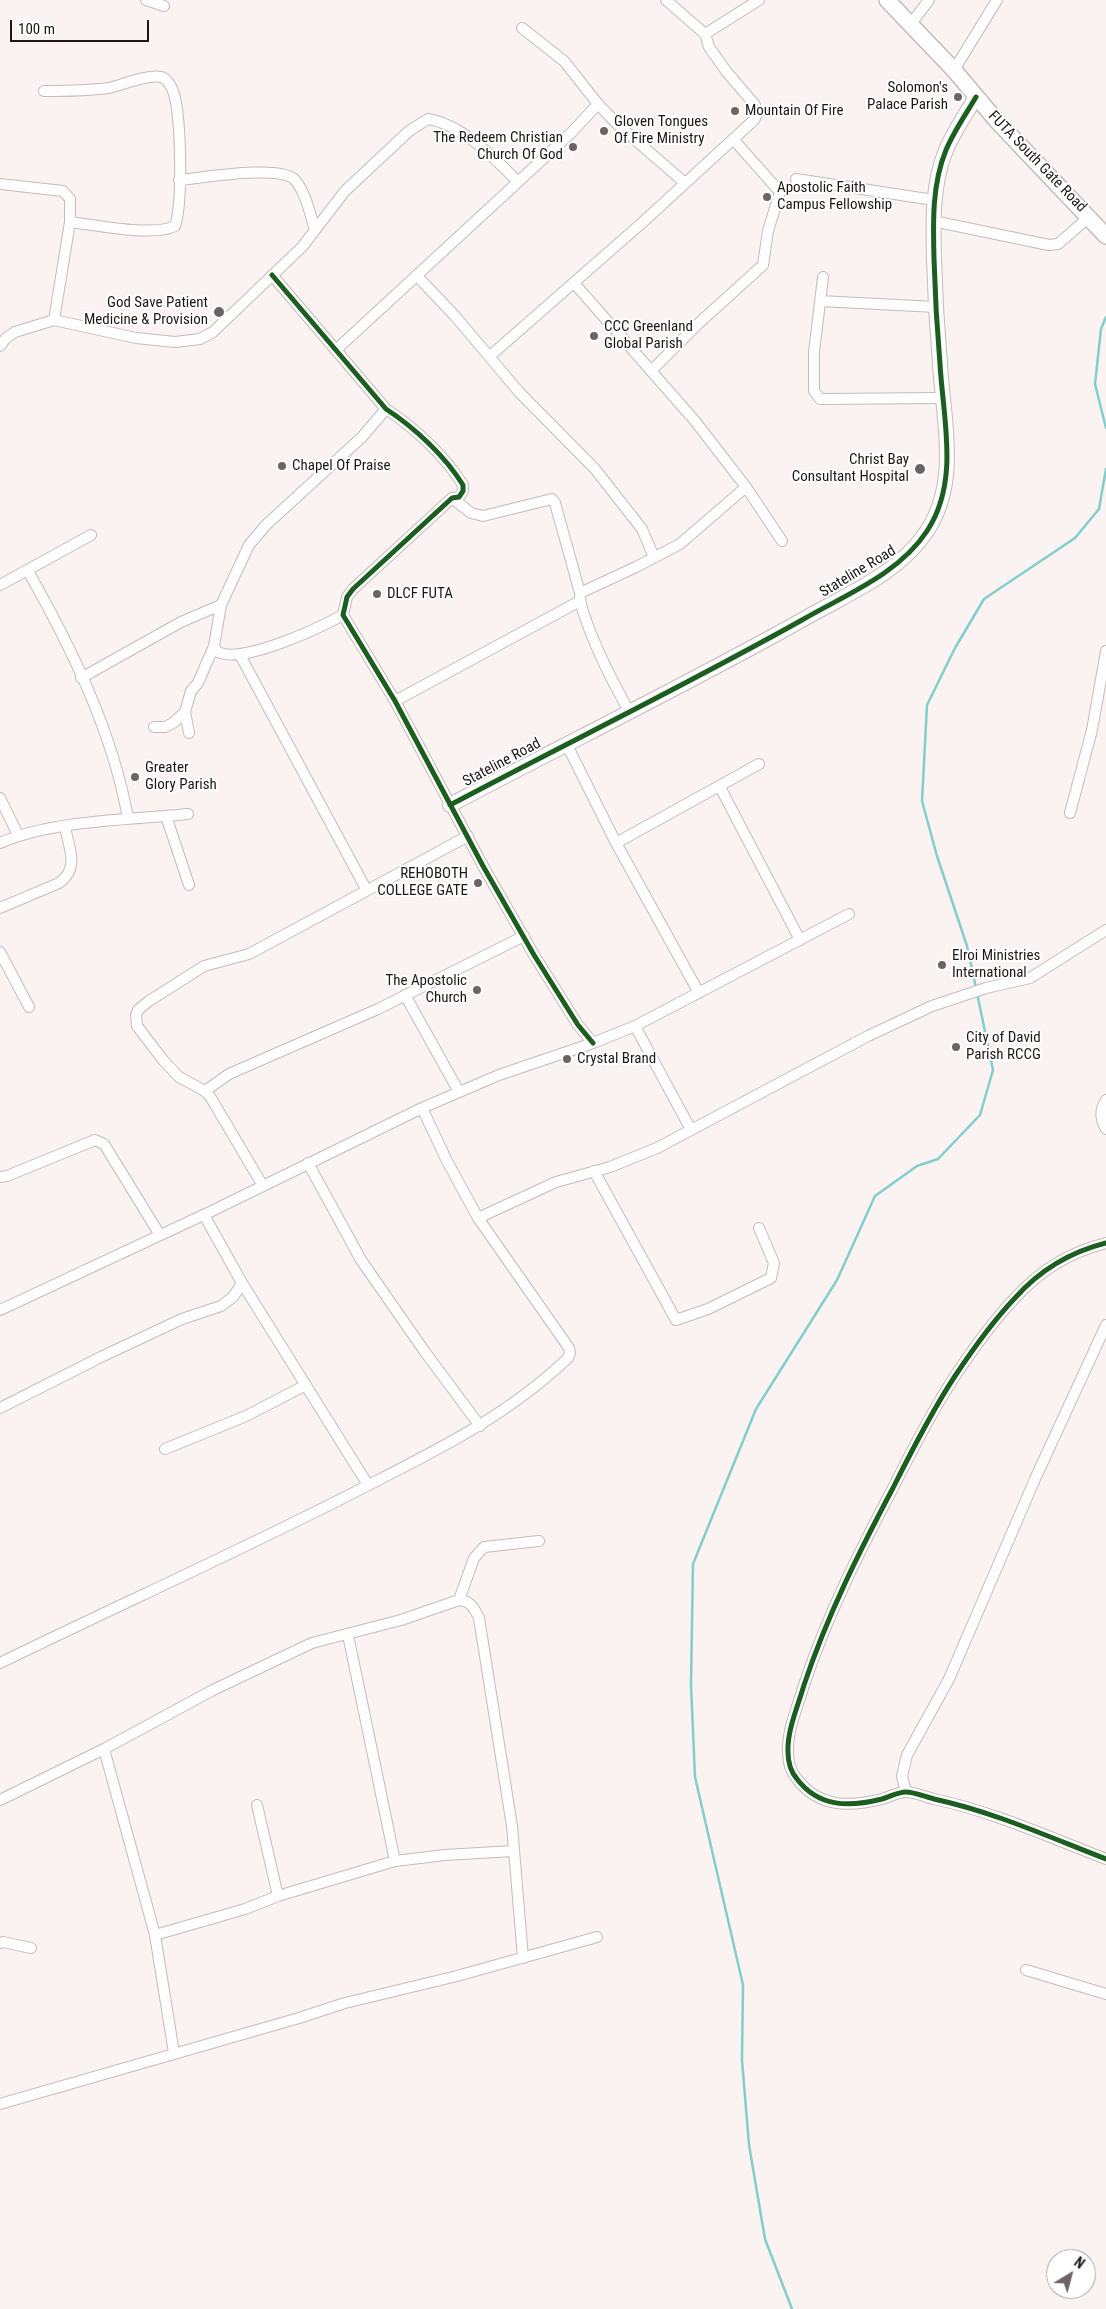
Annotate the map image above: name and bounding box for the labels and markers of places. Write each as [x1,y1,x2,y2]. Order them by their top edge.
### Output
place label: Solomon's Palace Parish [867,79,948,114]
marker: Solomon's Palace Parish [952,91,964,103]
place label: Mountain Of Fire [745,102,843,120]
marker: Mountain Of Fire [729,105,741,117]
place label: Gloven Tongues Of Fire Ministry [614,113,708,148]
marker: Gloven Tongues Of Fire Ministry [598,125,610,137]
place label: The Redeem Christian Church Of God [433,129,563,164]
marker: The Redeem Christian Church Of God [567,141,579,153]
place label: Apostolic Faith Campus Fellowship [777,179,892,214]
marker: Apostolic Faith Campus Fellowship [761,191,773,203]
place label: God Save Patient Medicine & Provision [84,294,208,329]
marker: God Save Patient Medicine & Provision [212,305,226,319]
place label: CCC Greenland Global Parish [604,318,693,353]
marker: CCC Greenland Global Parish [588,330,600,342]
place label: Christ Bay Consultant Hospital [792,451,909,486]
place label: Chapel Of Praise [292,457,391,475]
marker: Chapel Of Praise [276,460,288,472]
marker: Christ Bay Consultant Hospital [913,462,927,476]
place label: DLCF FUTA [387,585,453,603]
marker: DLCF FUTA [371,588,383,600]
place label: Greater Glory Parish [145,759,217,794]
marker: Greater Glory Parish [129,771,141,783]
place label: REHOBOTH COLLEGE GATE [377,865,468,900]
marker: REHOBOTH COLLEGE GATE [472,877,484,889]
place label: Elroi Ministries International [952,947,1040,982]
marker: Elroi Ministries International [936,959,948,971]
place label: The Apostolic Church [385,972,467,1007]
marker: The Apostolic Church [471,984,483,996]
place label: City of David Parish RCCG [966,1029,1041,1064]
marker: City of David Parish RCCG [950,1041,962,1053]
place label: Crystal Brand [577,1050,656,1068]
marker: Crystal Brand [561,1053,573,1065]

